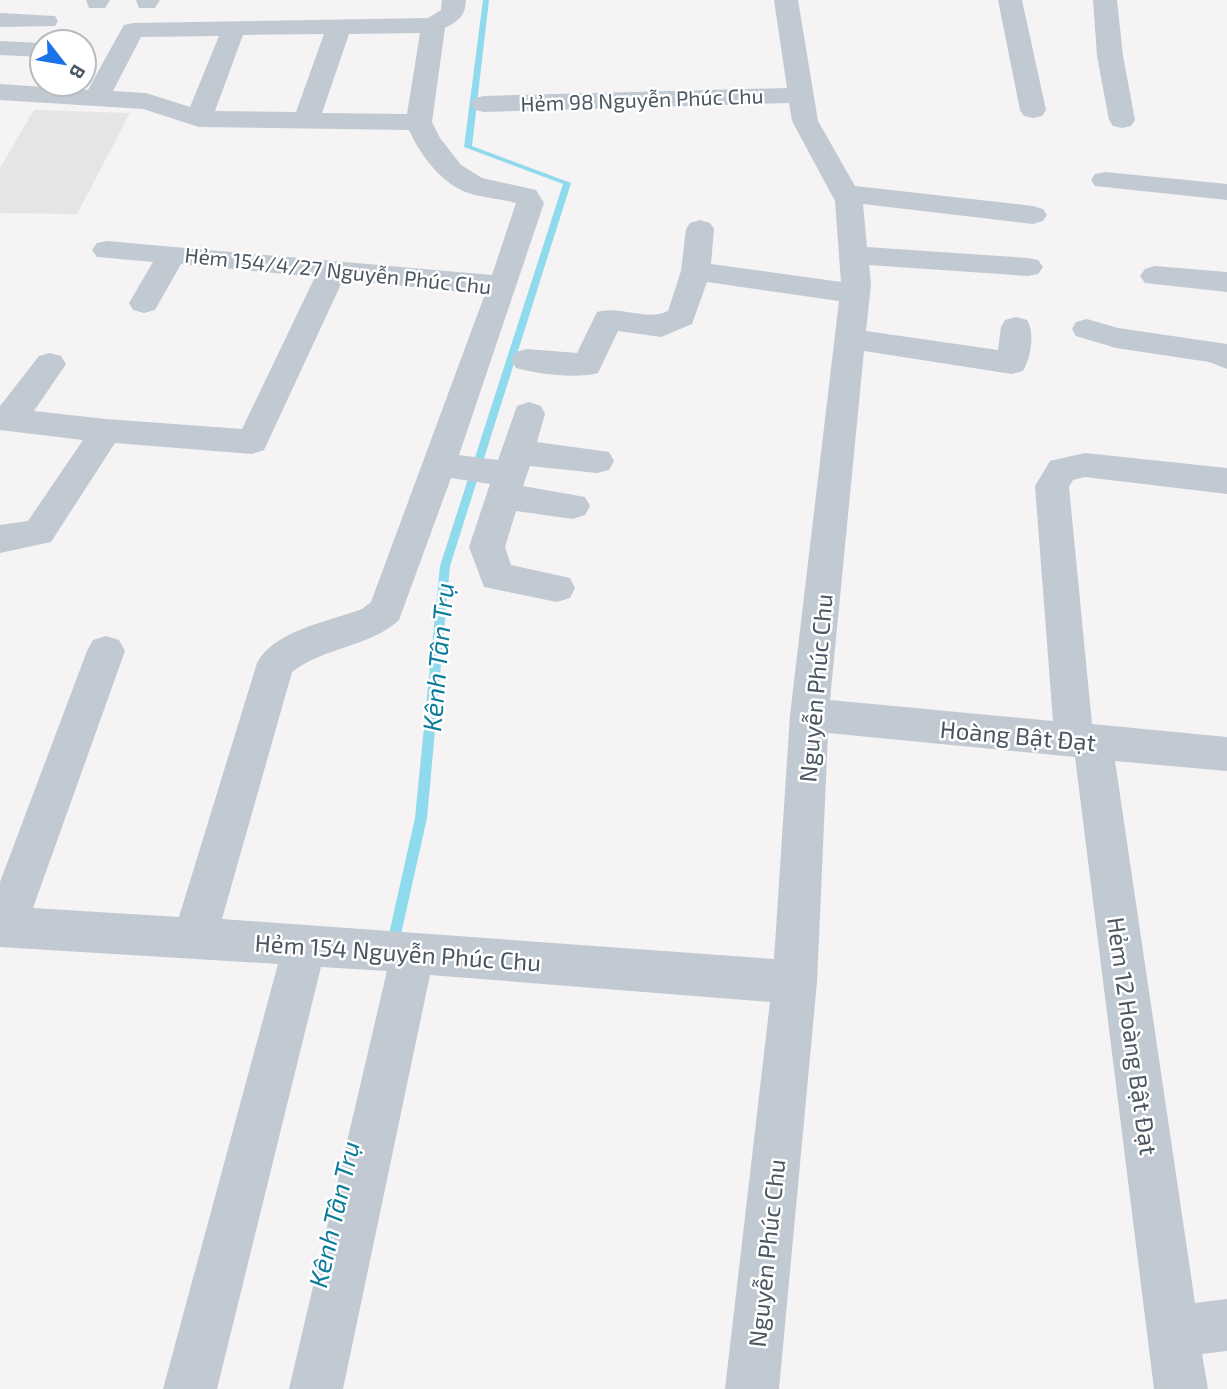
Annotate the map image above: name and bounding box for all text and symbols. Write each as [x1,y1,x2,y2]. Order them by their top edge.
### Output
north arrow [28,28,98,98]
text: B [65,61,91,83]
street label: Hẻm 98 Nguyễn Phúc Chu [520,82,764,116]
street label: Hẻm 154/4/27 Nguyễn Phúc Chu [183,241,493,299]
water label: Kênh Tân Trụ [415,581,459,733]
street label: Nguyễn Phúc Chu [792,593,838,783]
street label: Hoàng Bật Đạt [939,714,1097,756]
street label: Hẻm 12 Hoàng Bật Đạt [1102,915,1164,1157]
street label: Hẻm 154 Nguyễn Phúc Chu [254,928,542,976]
water label: Kênh Tân Trụ [301,1138,365,1290]
street label: Nguyễn Phúc Chu [742,1158,790,1348]

